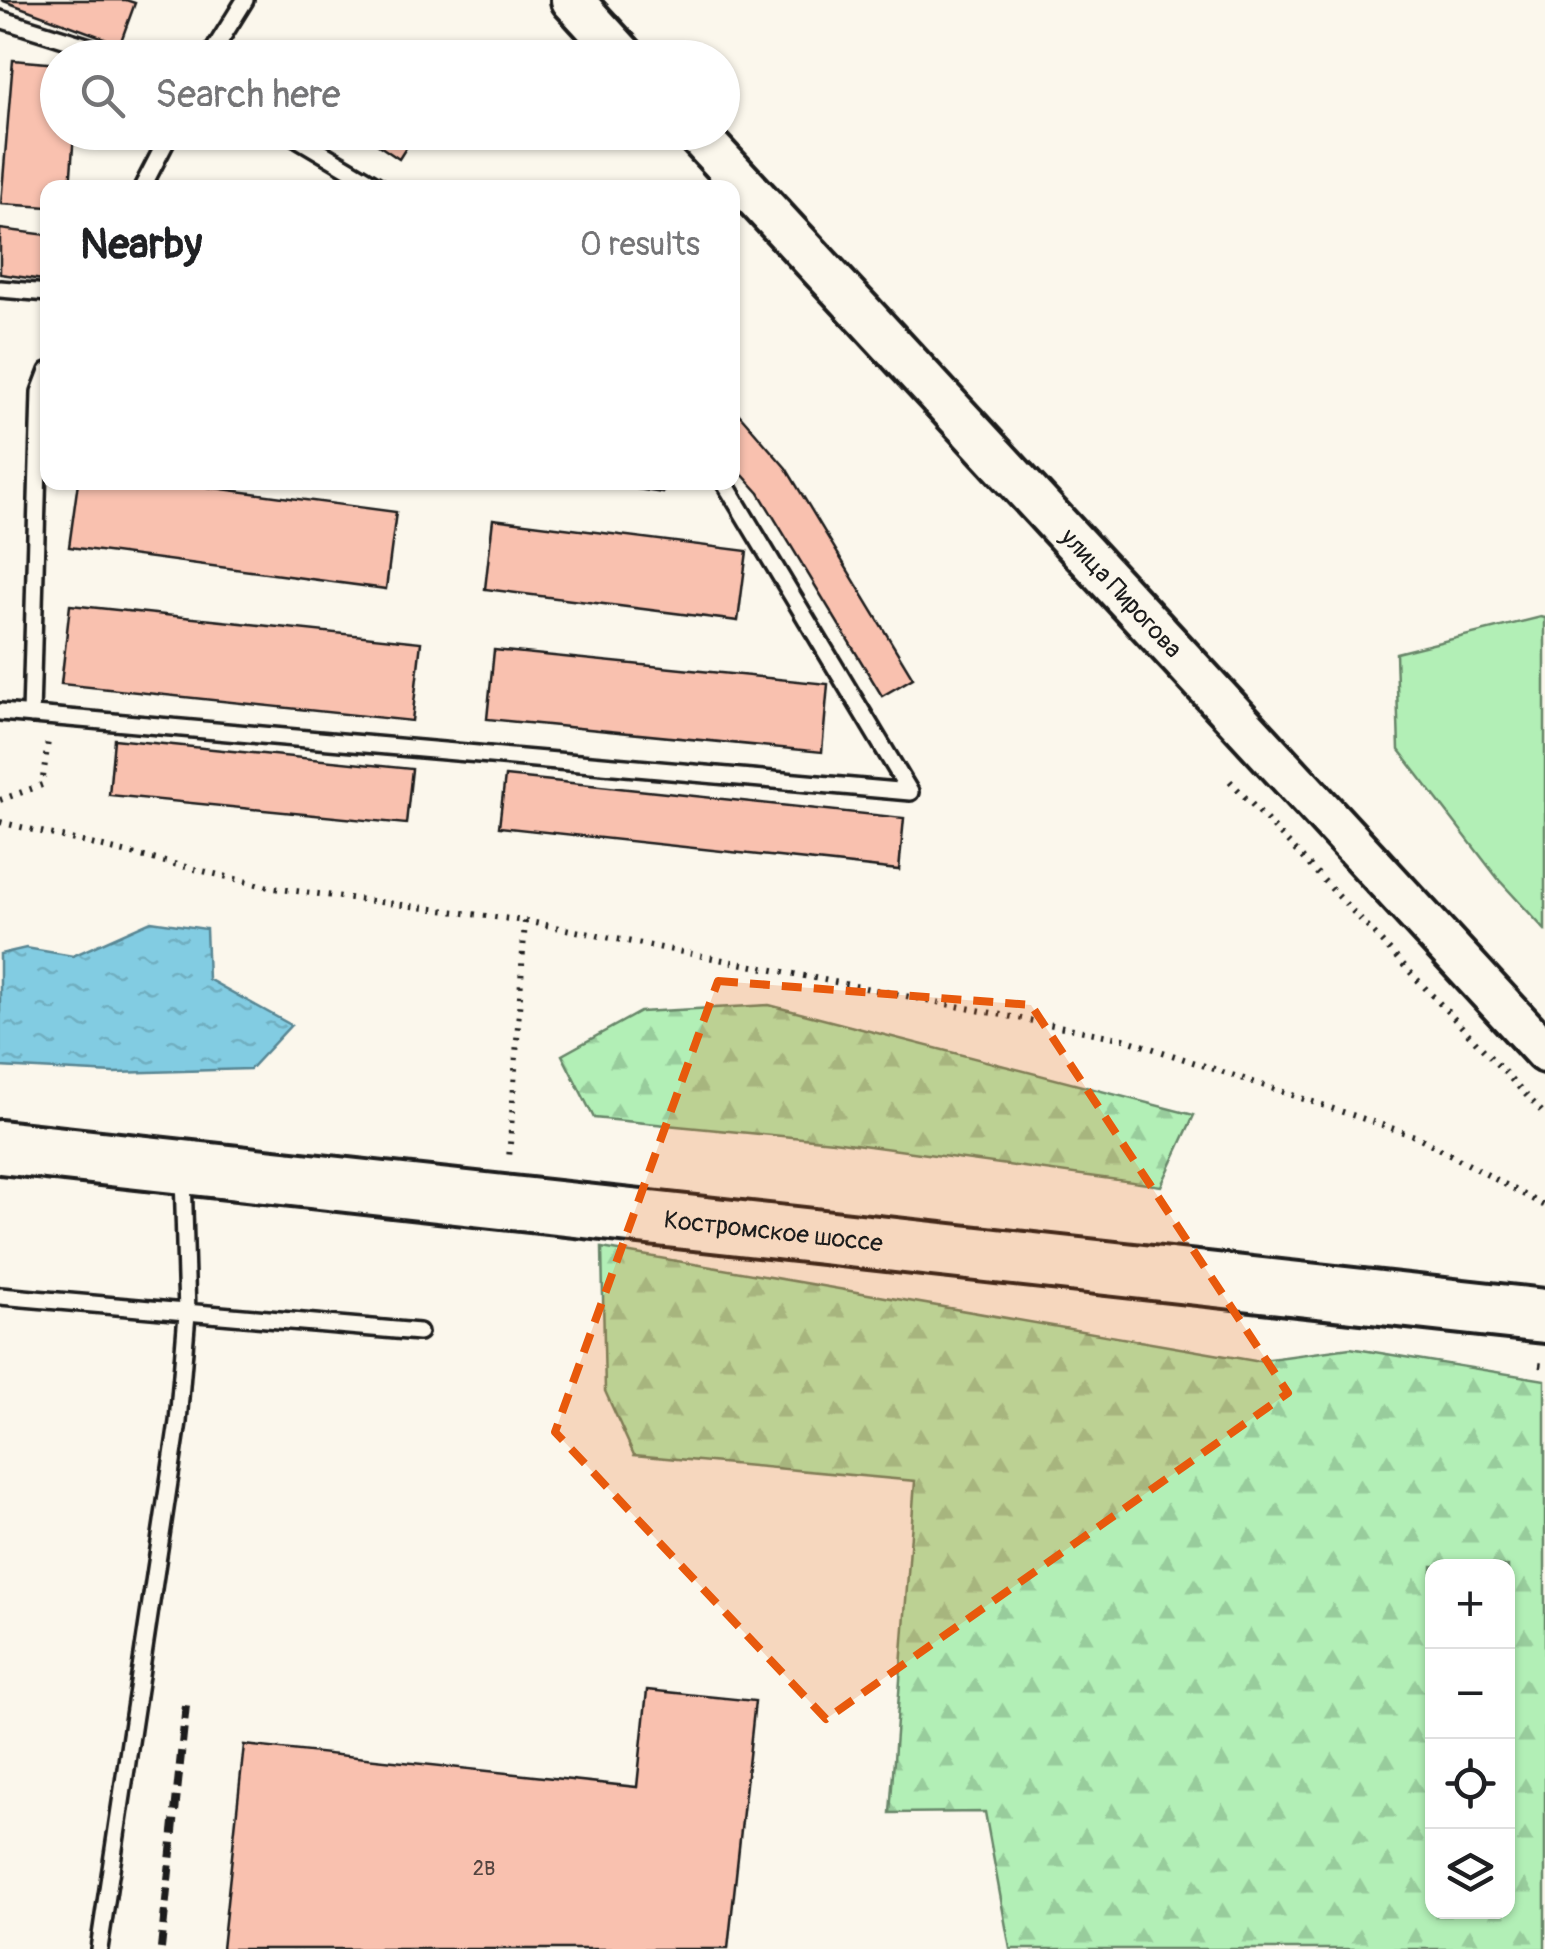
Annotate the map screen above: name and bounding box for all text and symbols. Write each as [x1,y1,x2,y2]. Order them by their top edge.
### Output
search box [40,40,740,150]
icon: search [75,68,130,123]
text: Search here [155,71,341,119]
text: Nearby [80,219,202,271]
text: 0 results [580,225,700,265]
street label: улица Пирогова [1053,521,1189,664]
street label: Костромское шоссе [662,1204,885,1259]
map controls [1425,1559,1515,1919]
button: + [1425,1559,1515,1649]
button: − [1425,1649,1515,1739]
button: locate [1425,1739,1515,1829]
button: layers [1425,1829,1515,1919]
house number: 2В [473,1856,495,1881]

